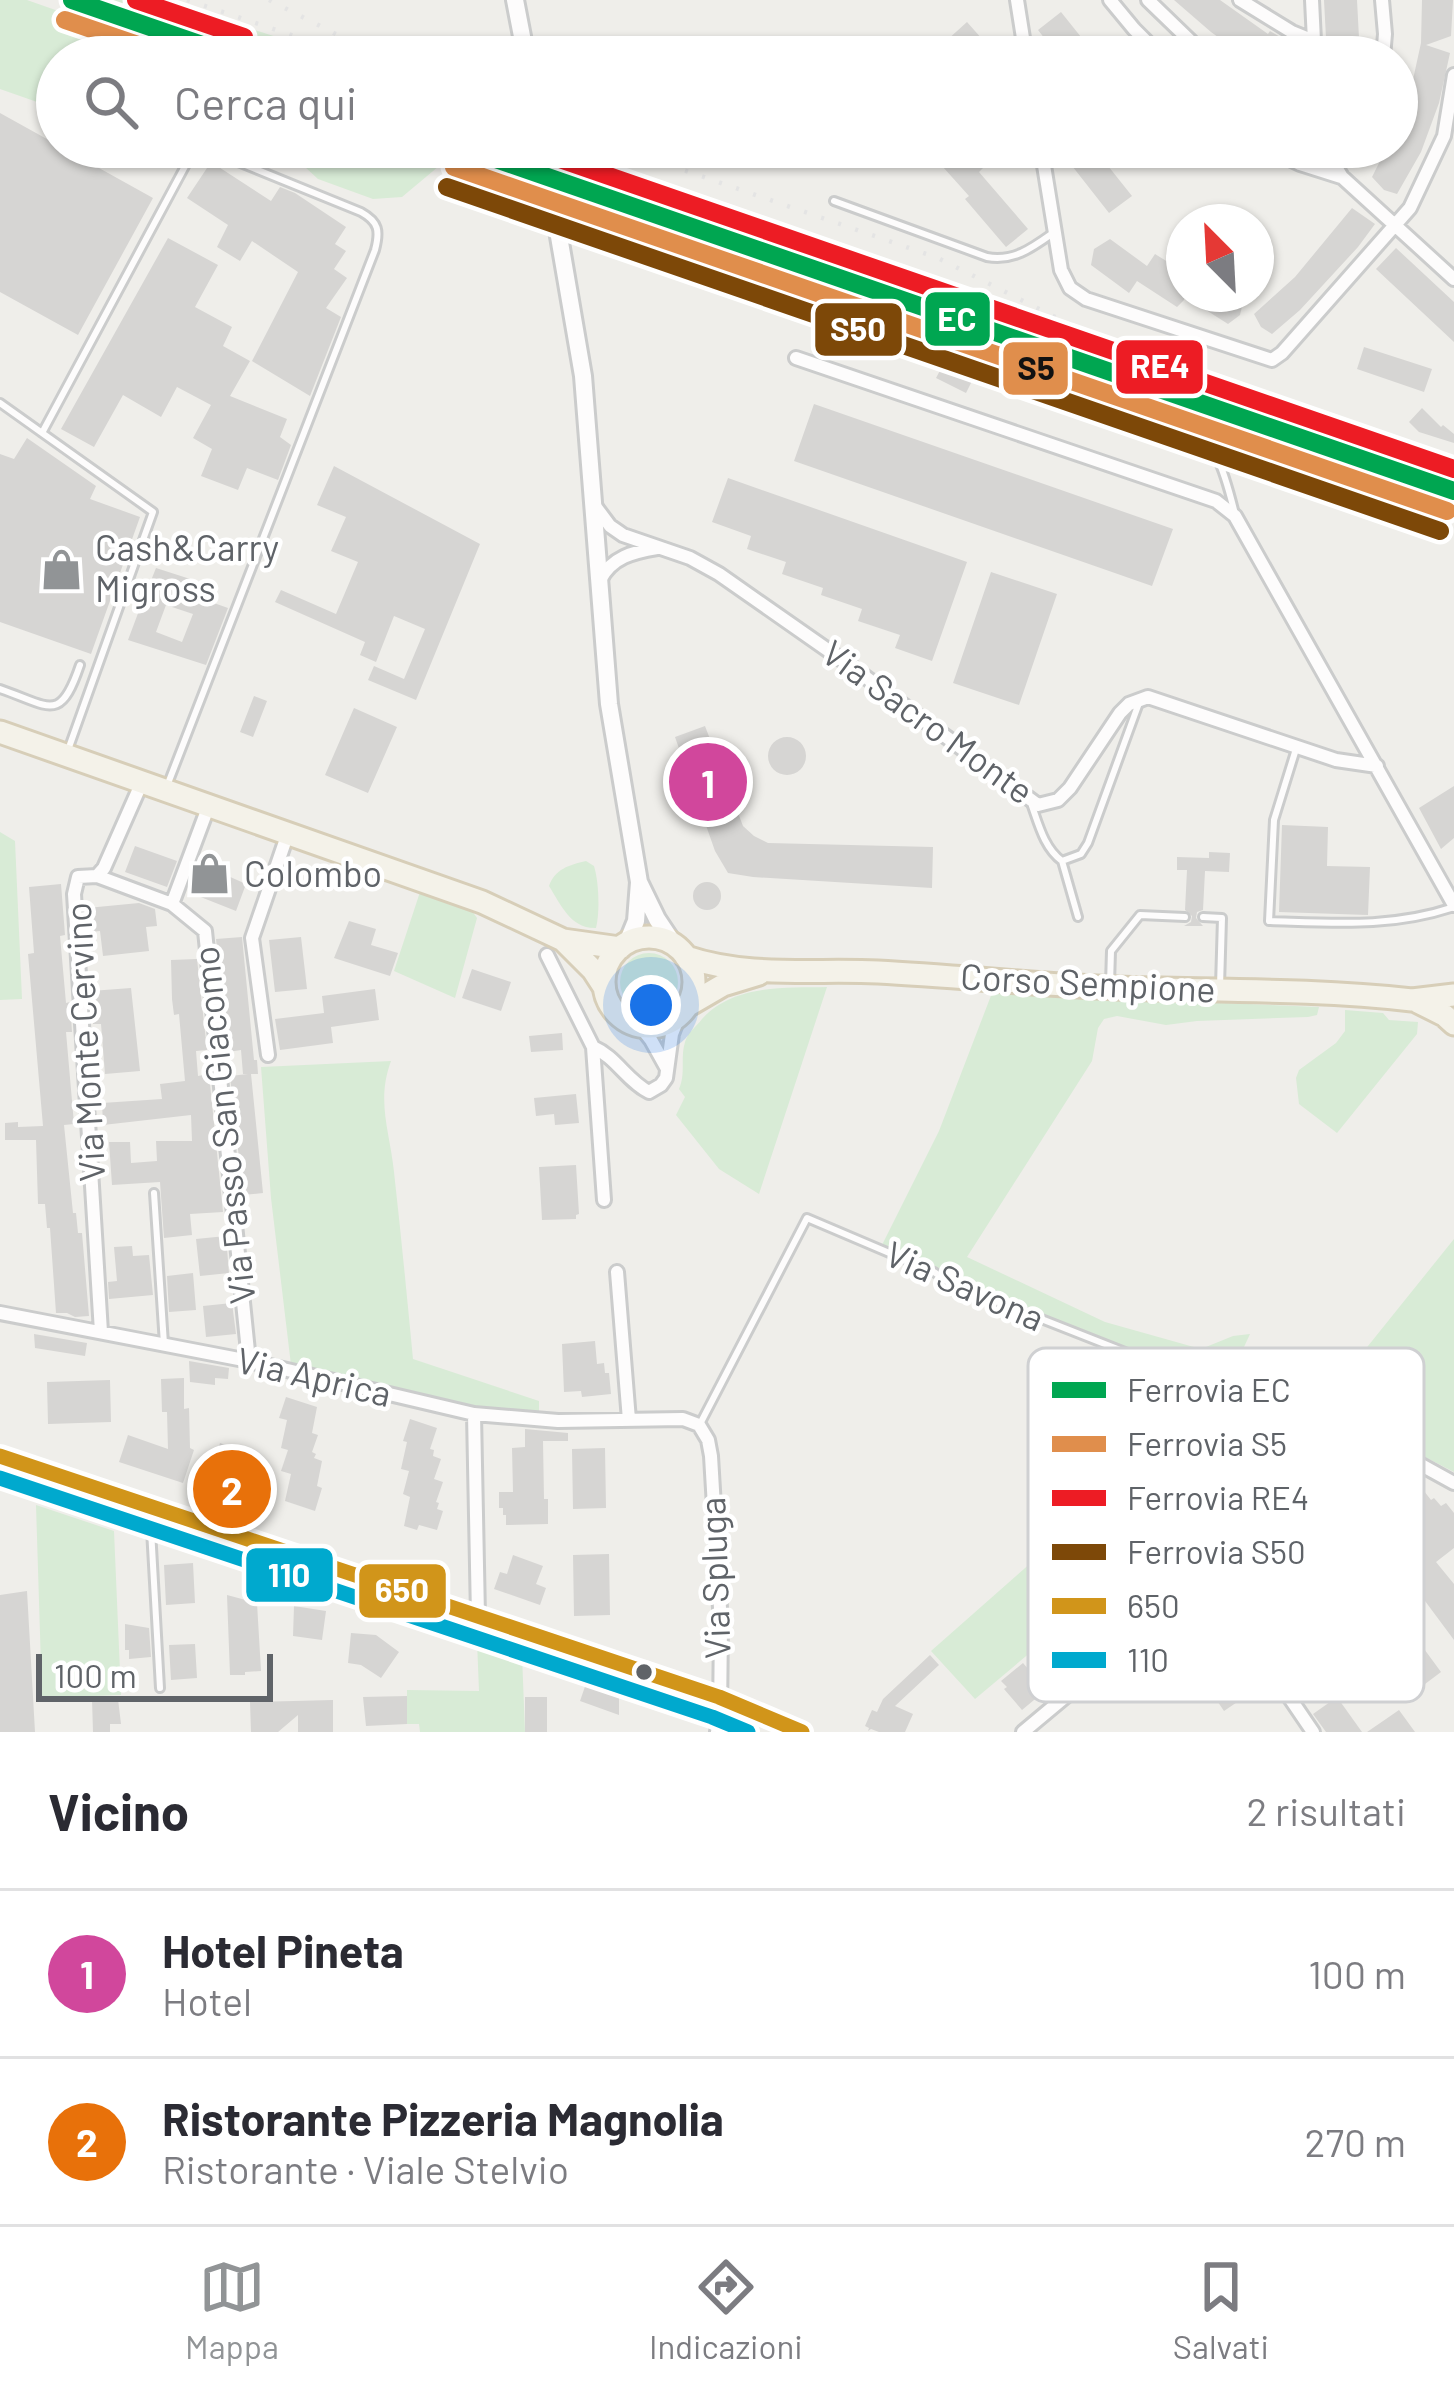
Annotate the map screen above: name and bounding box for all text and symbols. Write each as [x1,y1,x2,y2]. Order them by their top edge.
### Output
search box [36,36,1418,168]
icon: search [78,69,144,135]
text: Cerca qui [174,75,357,129]
north arrow [1166,204,1274,312]
line badge: EC [923,290,992,348]
text: EC [937,298,977,338]
line badge: S50 [813,301,904,358]
text: S50 [830,308,886,348]
line badge: RE4 [1114,338,1205,396]
line badge: S5 [1001,340,1070,397]
text: RE4 [1130,345,1190,385]
text: S5 [1017,347,1055,387]
place label: Cash&Carry Migross [95,525,279,609]
shop icon: Cash&Carry Migross [38,546,84,592]
street label: Via Sacro Monte [815,630,1043,812]
pin: 1 [669,737,747,827]
shop icon: Colombo [187,851,233,897]
place label: Colombo [244,851,382,894]
street label: Via Monte Cervino [55,901,112,1183]
street label: Via Passo San Giacomo [182,944,263,1306]
street label: Corso Sempione [959,953,1217,1010]
your location [621,975,681,1035]
street label: Via Savona [880,1231,1052,1339]
street label: Via Aprica [233,1337,396,1414]
legend [1028,1348,1424,1702]
text: Ferrovia EC [1127,1369,1291,1409]
text: Ferrovia S5 [1127,1423,1287,1463]
pin: 2 [193,1444,271,1534]
text: Ferrovia RE4 [1127,1477,1309,1517]
street label: Via Spluga [689,1496,738,1660]
text: Ferrovia S50 [1127,1531,1306,1571]
line badge: 110 [244,1546,335,1604]
text: 110 [268,1554,310,1594]
line badge: 650 [357,1562,448,1620]
text: 650 [375,1569,429,1609]
text: 650 [1127,1585,1180,1625]
text: 110 [1127,1639,1169,1679]
scale bar [36,1648,273,1701]
text: 100 m [54,1655,137,1695]
unlabelled marker [633,1661,655,1683]
text: Vicino [48,1780,189,1841]
text: 2 risultati [1246,1787,1406,1834]
text: Hotel Pineta [162,1923,404,1977]
text: 1 [80,1950,94,1997]
text: 100 m [1308,1950,1406,1997]
text: Hotel [162,1977,252,2024]
text: Ristorante Pizzeria Magnolia [162,2091,724,2145]
text: 2 [76,2118,98,2165]
text: 270 m [1305,2118,1406,2165]
text: Ristorante · Viale Stelvio [162,2145,569,2192]
tab: Mappa [185,2254,279,2366]
tab: Indicazioni [649,2254,803,2366]
tab: Salvati [1173,2254,1269,2366]

